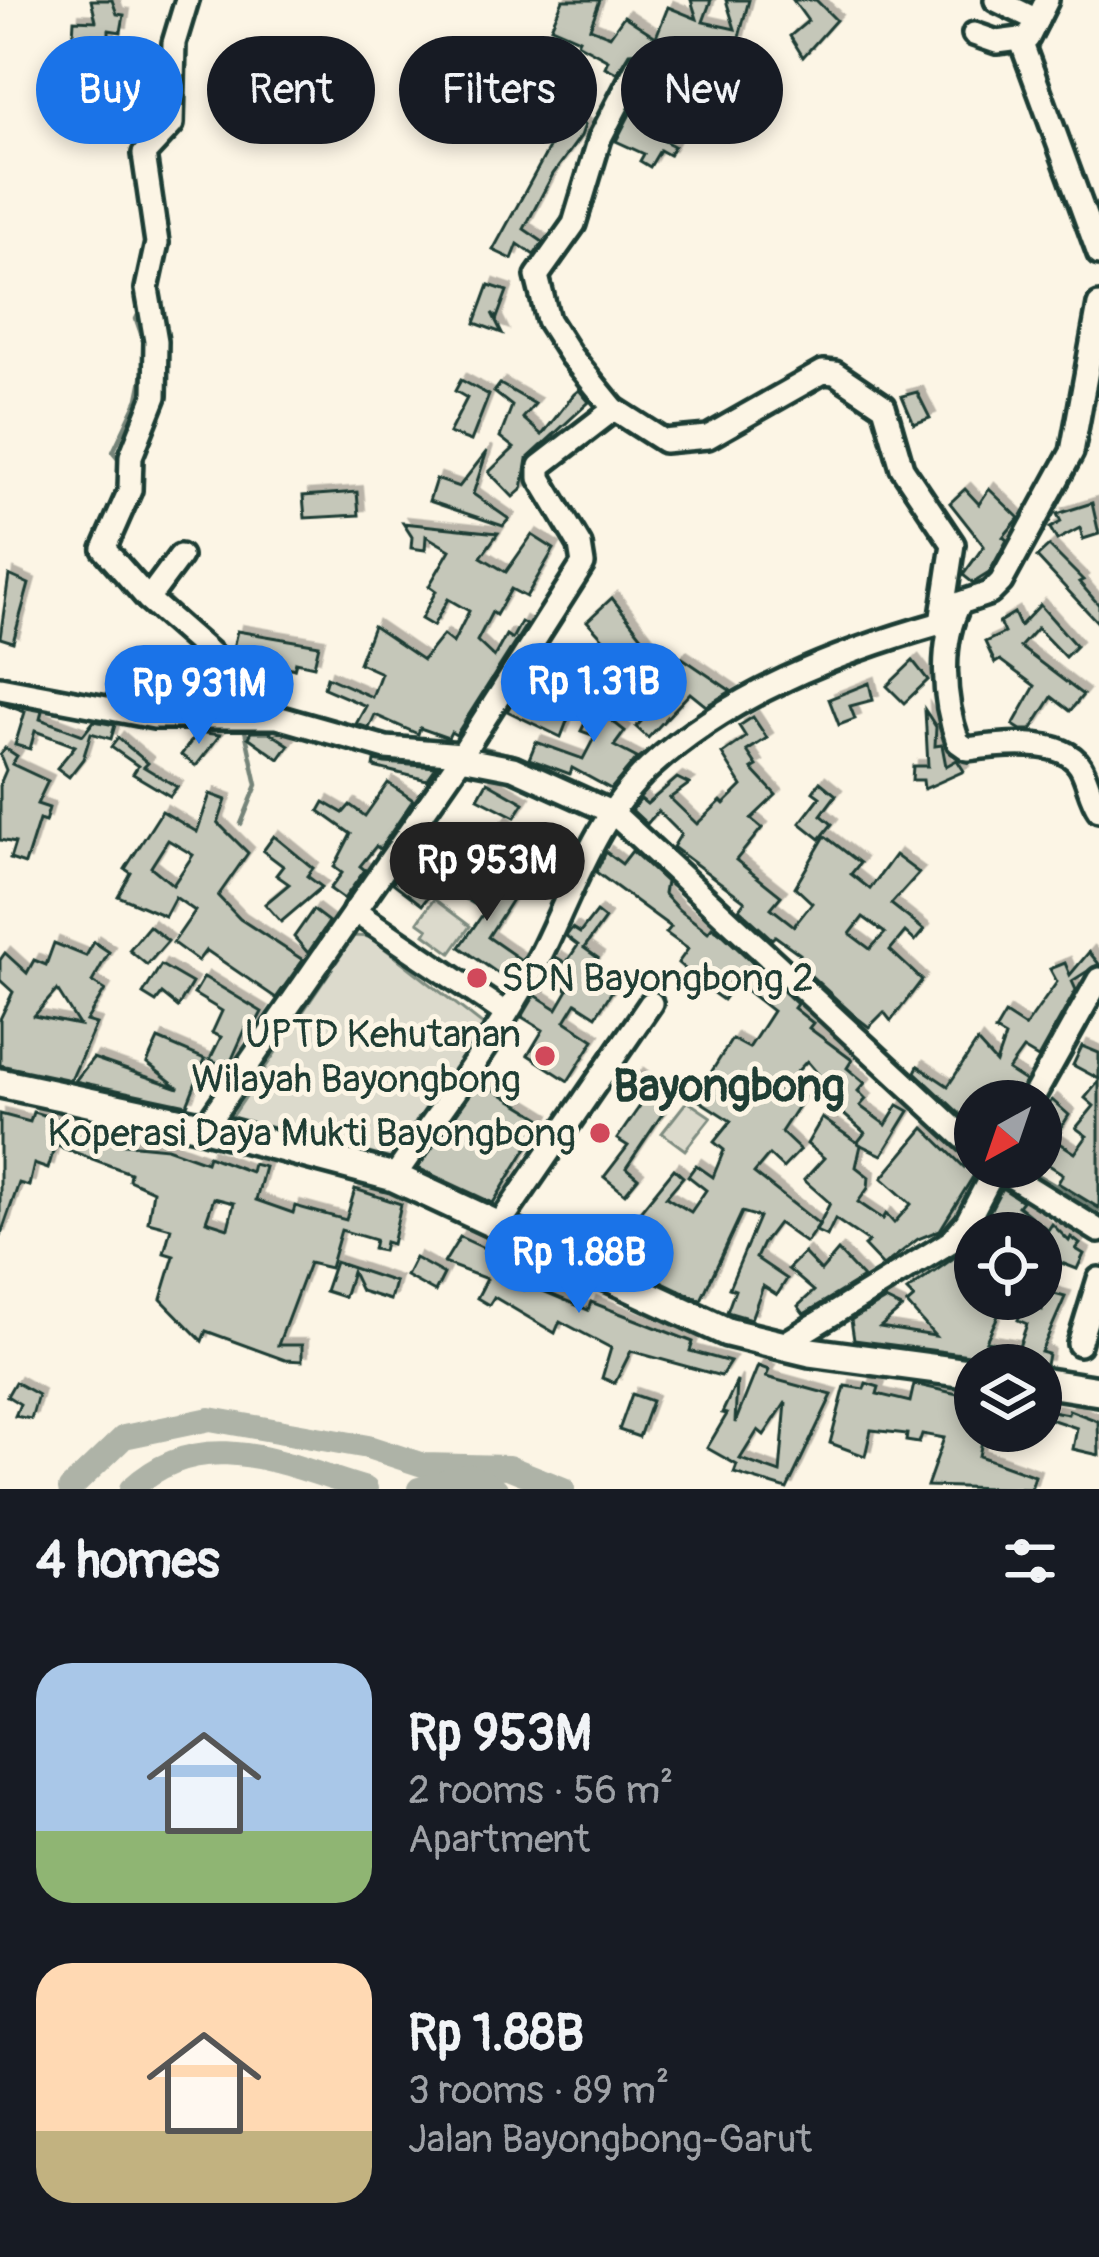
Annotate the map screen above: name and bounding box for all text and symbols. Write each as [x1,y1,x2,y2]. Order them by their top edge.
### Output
chip: Buy [36,36,183,144]
chip: Rent [207,36,375,144]
chip: Filters [399,36,597,144]
chip: New [621,36,783,144]
pin: Rp 1.31B [470,643,718,745]
pin: Rp 931M [88,645,310,747]
text: Rp 1.31B [528,657,660,706]
text: Rp 931M [132,659,266,708]
pin: Rp 953M [376,822,598,924]
text: Rp 953M [417,836,557,885]
place label: SDN Bayongbong 2 [501,954,814,1003]
marker: SDN Bayongbong 2 [464,965,490,991]
place label: UPTD Kehutanan Wilayah Bayongbong [191,1010,521,1104]
marker: UPTD Kehutanan Wilayah Bayongbong [532,1043,558,1069]
district label: Bayongbong [613,1059,845,1115]
north arrow [954,1080,1062,1188]
map controls [954,1080,1062,1452]
place label: Koperasi Daya Mukti Bayongbong [47,1109,576,1158]
marker: Koperasi Daya Mukti Bayongbong [587,1120,613,1146]
button: locate [954,1212,1062,1320]
pin: Rp 1.88B [455,1214,703,1316]
text: Rp 1.88B [512,1228,646,1277]
button: layers [954,1344,1062,1452]
icon: filters [997,1528,1063,1594]
text: 4 homes [36,1529,220,1593]
text: Rp 953M [408,1702,592,1766]
icon: home [132,1711,276,1855]
text: 2 rooms · 56 m² [408,1766,673,1815]
text: Apartment [408,1815,590,1864]
text: Rp 1.88B [408,2002,584,2066]
icon: home [132,2011,276,2155]
text: 3 rooms · 89 m² [408,2066,669,2115]
text: Jalan Bayongbong-Garut [408,2115,812,2164]

